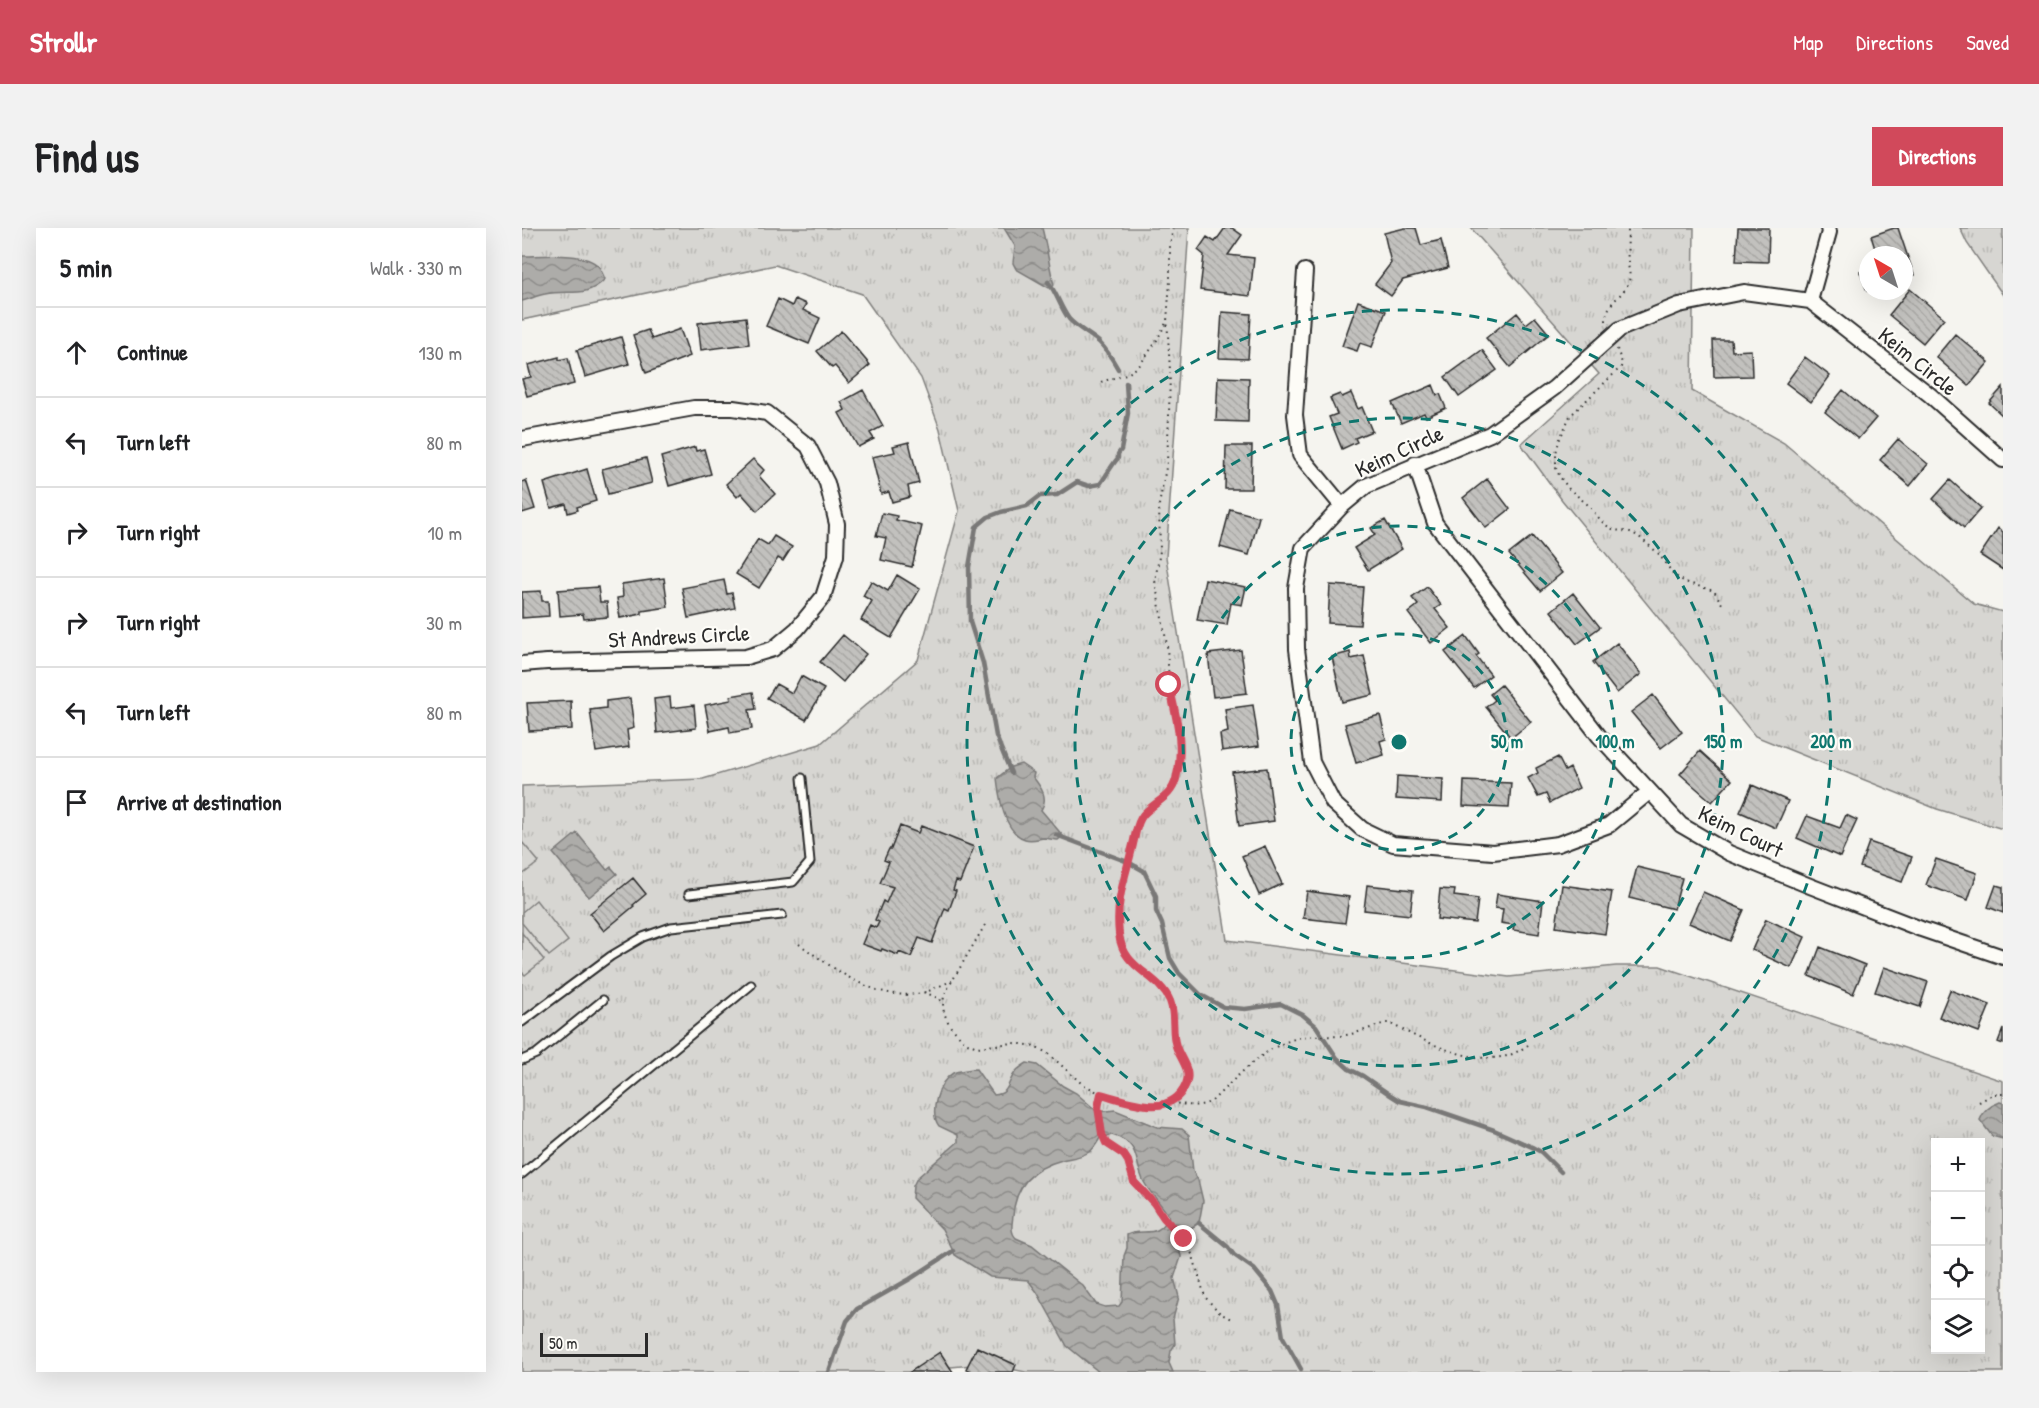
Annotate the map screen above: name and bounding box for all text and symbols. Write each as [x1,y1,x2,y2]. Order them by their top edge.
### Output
text: Strollr [30,23,97,61]
text: Map [1793,28,1823,57]
text: Directions [1856,28,1933,57]
text: Saved [1966,28,2009,57]
button: Directions [1872,127,2003,186]
text: Find us [36,128,139,185]
north arrow [1859,246,1913,300]
text: 5 min [60,250,112,285]
text: Walk · 330 m [370,254,462,281]
street label: Keim Circle [1872,320,1964,402]
icon: ahead [60,336,93,369]
text: Continue [117,337,188,367]
text: 130 m [419,339,462,366]
street label: Keim Circle [1350,417,1448,484]
icon: left [60,426,93,459]
text: Turn left [117,427,190,457]
text: 80 m [426,429,462,456]
icon: right [60,516,93,549]
text: Turn right [117,517,200,547]
text: 10 m [428,519,462,546]
icon: right [60,606,93,639]
text: Turn right [117,607,200,637]
text: 30 m [426,609,462,636]
street label: St Andrews Circle [608,617,751,655]
route start [1155,671,1181,697]
icon: left [60,696,93,729]
text: Turn left [117,697,190,727]
text: 80 m [426,699,462,726]
text: 50 m [1491,729,1523,754]
text: 100 m [1595,729,1635,754]
text: 150 m [1704,729,1742,754]
text: 200 m [1811,729,1851,754]
centre of rings [1389,732,1409,752]
icon: arrive [60,786,93,819]
text: Arrive at destination [117,787,282,817]
street label: Keim Court [1694,798,1789,865]
map controls [1931,1138,1985,1354]
button: + [1931,1138,1985,1192]
button: − [1931,1192,1985,1246]
route end [1170,1225,1196,1251]
button: locate [1931,1246,1985,1300]
button: layers [1931,1300,1985,1354]
scale bar [540,1330,648,1358]
text: 50 m [549,1332,578,1354]

